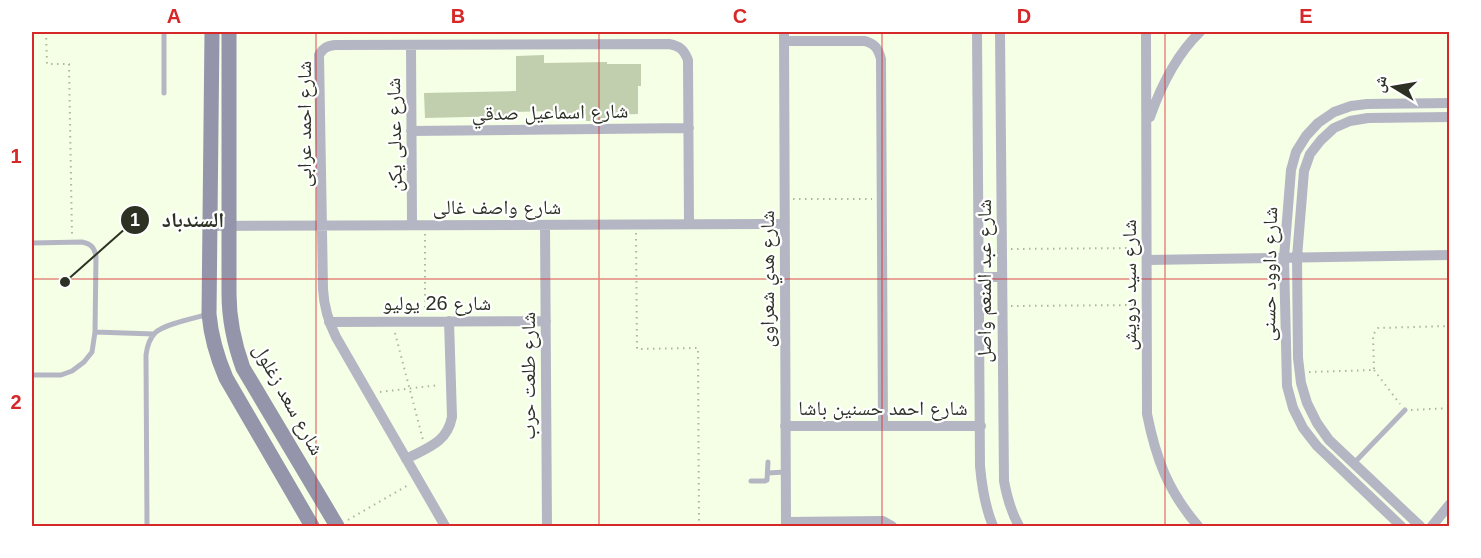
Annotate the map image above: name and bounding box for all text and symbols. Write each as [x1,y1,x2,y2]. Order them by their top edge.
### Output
text: A [167,5,181,27]
text: B [451,5,465,27]
text: C [733,5,747,27]
text: D [1017,5,1031,27]
text: E [1299,5,1313,27]
north arrow [1364,57,1424,117]
street label: شارع احمد عرابى [293,61,317,187]
text: ش [1370,74,1391,94]
street label: شارع عدلى يكن [382,78,408,192]
street label: شارع اسماعيل صدقي [471,100,629,129]
text: 1 [10,145,22,167]
street label: شارع واصف غالى [433,196,561,220]
street label: شارع عبد المنعم واصل [973,199,998,363]
callout: السندباد [120,200,236,239]
street label: شارع داوود حسنى [1257,206,1283,342]
text: السندباد [162,208,224,232]
text: 1 [130,210,140,230]
street label: شارع هدي شعراوى [756,210,783,348]
street label: شارع سيد درويش [1118,219,1142,351]
street label: شارع 26 يوليو [383,292,491,316]
street label: شارع طلعت حرب [517,312,541,440]
street label: شارع سعد زغلول [248,339,329,460]
text: 2 [10,391,22,413]
street label: شارع احمد حسنين باشا [798,397,968,421]

